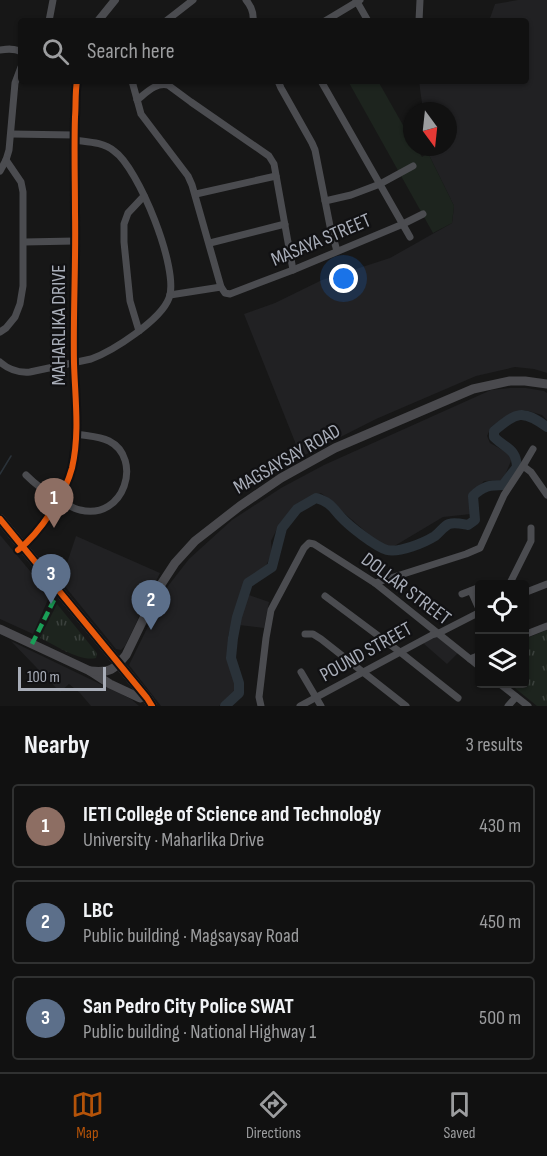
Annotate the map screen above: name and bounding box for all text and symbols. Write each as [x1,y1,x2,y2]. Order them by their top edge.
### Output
search box [18,18,529,84]
icon: search [39,35,72,68]
text: Search here [87,38,174,65]
north arrow [403,102,457,156]
street label: MASAYA STREET [267,208,375,272]
street label: MAHARLIKA DRIVE [47,264,71,386]
your location [329,264,358,293]
street label: MAGSAYSAY ROAD [229,419,345,499]
pin: 1 [34,478,74,528]
street label: DOLLAR STREET [356,548,456,630]
pin: 3 [32,554,70,604]
pin: 2 [132,580,170,630]
map controls [475,580,529,688]
button: locate [475,580,529,634]
street label: POUND STREET [316,617,416,687]
button: layers [475,634,529,688]
scale bar [18,664,106,692]
text: 100 m [27,668,60,687]
text: Nearby [24,730,90,761]
text: 3 results [466,733,523,757]
text: IETI College of Science and Technology [83,801,381,828]
text: 1 [42,814,49,838]
text: 430 m [479,814,521,838]
text: University · Maharlika Drive [83,828,264,852]
text: LBC [83,897,113,924]
text: 2 [41,910,50,934]
text: 450 m [480,910,521,934]
text: Public building · Magsaysay Road [83,924,299,948]
text: San Pedro City Police SWAT [83,993,294,1020]
text: 3 [41,1006,50,1030]
text: 500 m [479,1006,521,1030]
text: Public building · National Highway 1 [83,1020,316,1044]
tab: Map [71,1088,104,1143]
tab: Directions [246,1088,301,1143]
tab: Saved [443,1088,476,1143]

